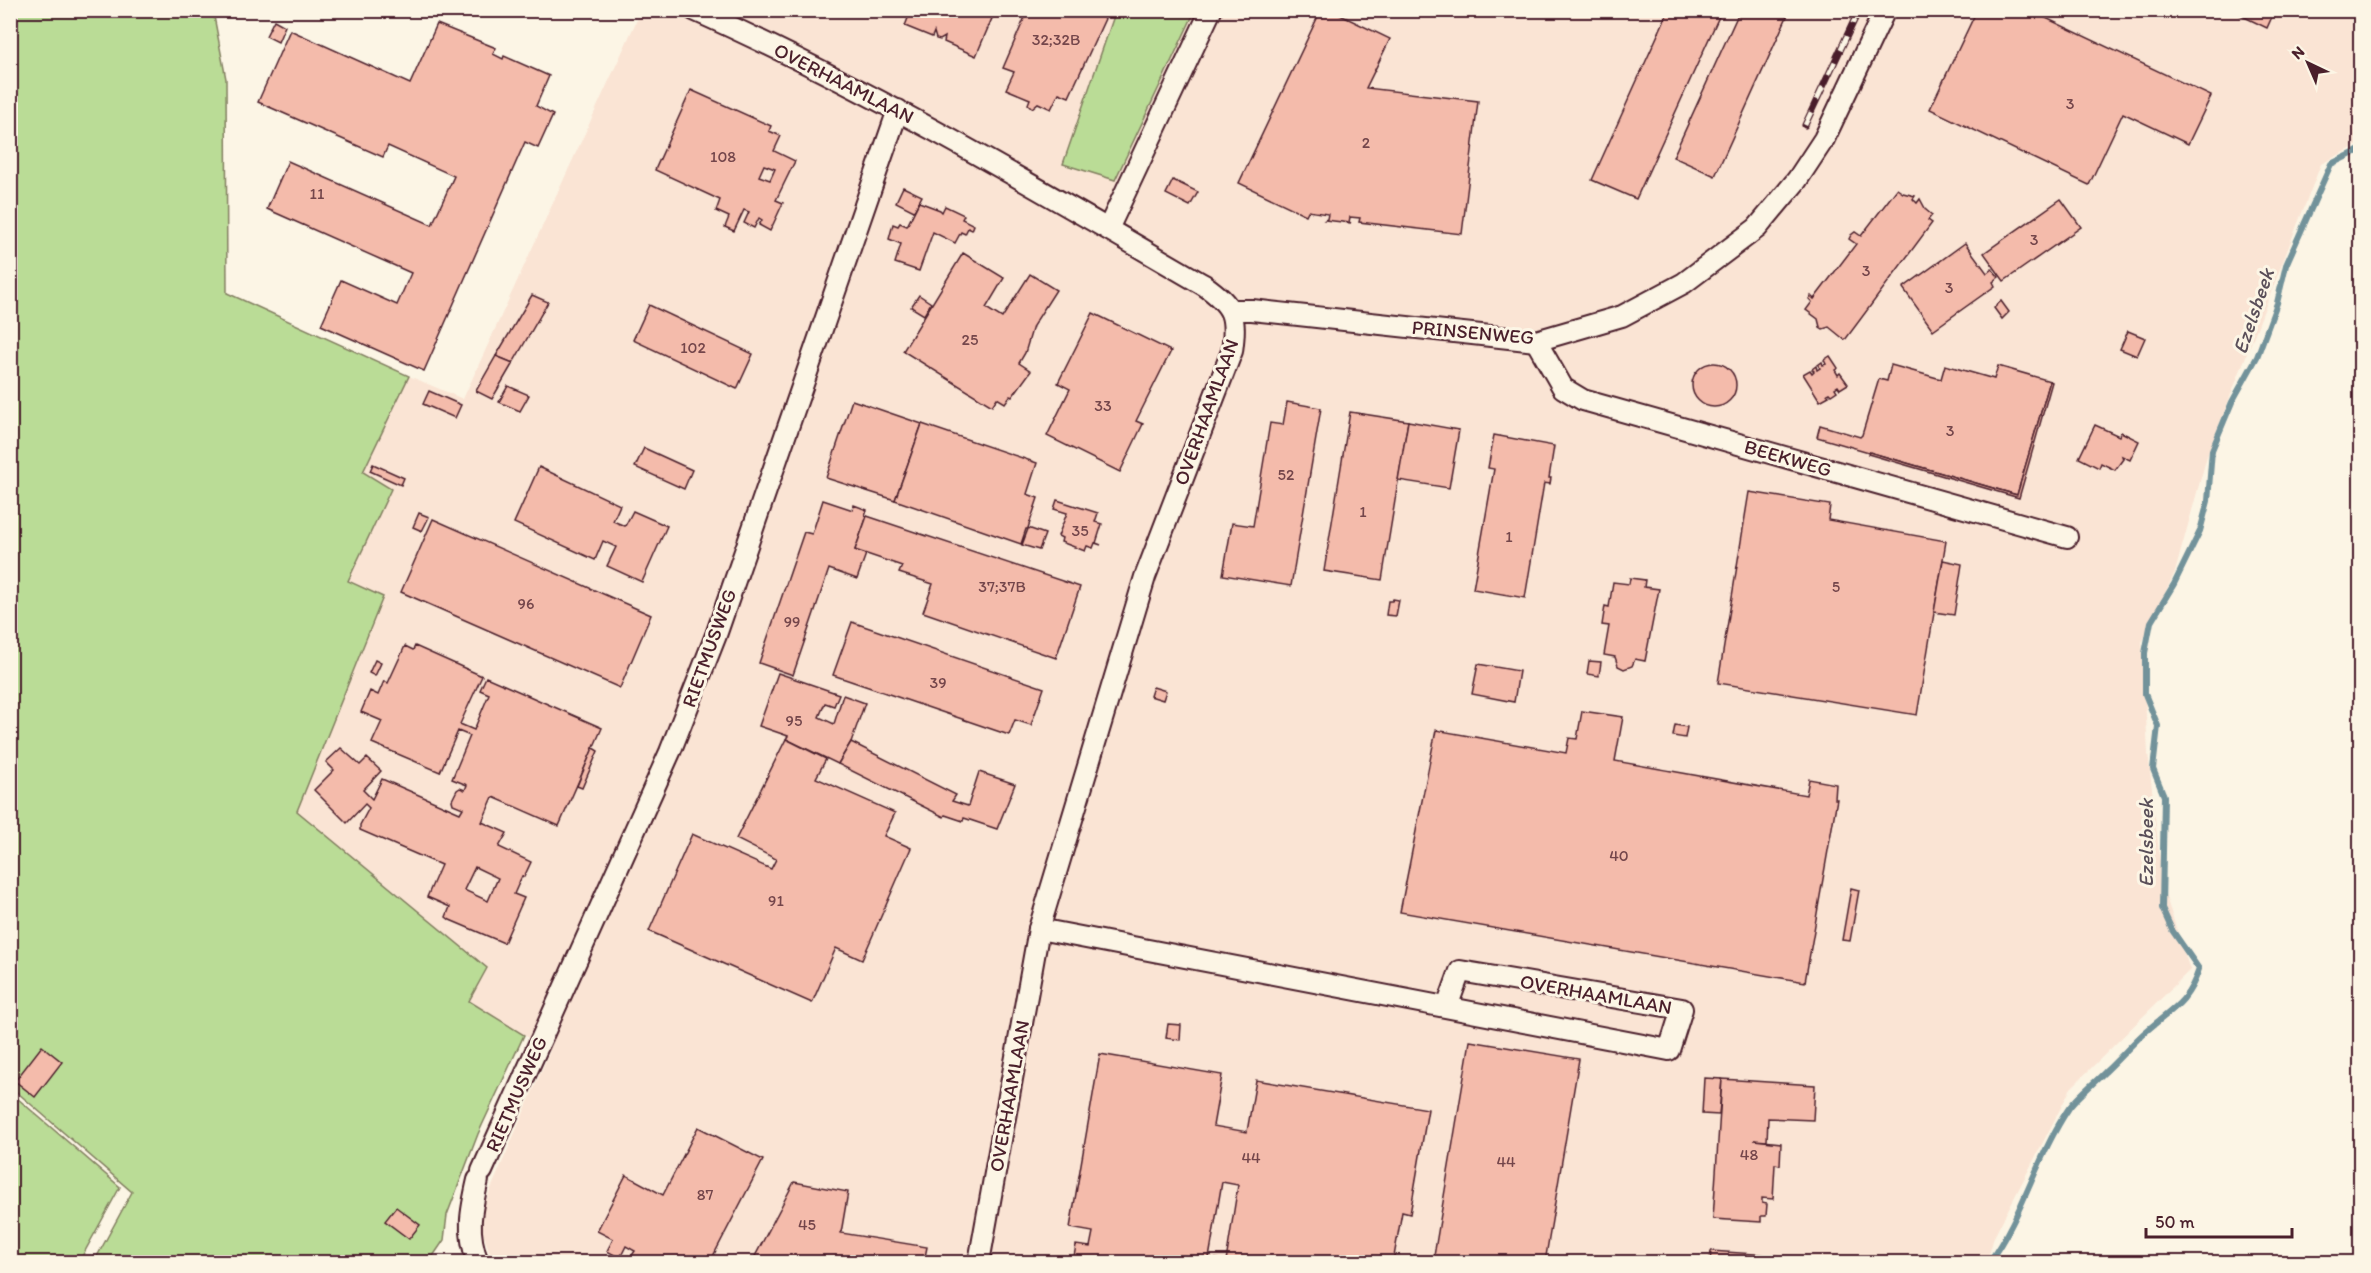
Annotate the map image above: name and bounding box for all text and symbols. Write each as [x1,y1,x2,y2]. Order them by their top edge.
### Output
house number: 32;32B [1032,30,1080,49]
north arrow [2278,33,2338,93]
street label: OVERHAAMLAAN [770,37,918,129]
text: N [2287,42,2308,63]
house number: 3 [2066,94,2075,113]
house number: 2 [1362,133,1371,152]
house number: 108 [710,147,736,166]
house number: 11 [310,184,325,203]
house number: 3 [2030,230,2039,249]
house number: 3 [1862,261,1871,280]
water label: Ezelsbeek [2227,264,2280,357]
house number: 3 [1945,278,1954,297]
street label: PRINSENWEG [1411,315,1535,349]
house number: 25 [962,330,978,349]
street label: OVERHAAMLAAN [1168,336,1244,488]
house number: 102 [680,338,706,357]
house number: 33 [1094,396,1112,415]
house number: 3 [1946,421,1955,440]
street label: BEEKWEG [1742,434,1834,482]
house number: 52 [1278,465,1295,484]
house number: 1 [1359,502,1367,521]
house number: 35 [1071,521,1089,540]
house number: 1 [1505,527,1513,546]
house number: 37;37B [978,577,1026,596]
house number: 5 [1832,577,1840,596]
street label: RIETMUSWEG [677,586,741,710]
house number: 96 [518,594,534,613]
house number: 99 [784,612,800,631]
house number: 39 [929,673,947,692]
house number: 95 [786,711,802,730]
water label: Ezelsbeek [2133,797,2158,887]
house number: 40 [1609,846,1629,865]
house number: 91 [768,891,784,910]
street label: OVERHAAMLAAN [1518,969,1674,1019]
street label: OVERHAAMLAAN [984,1018,1034,1174]
street label: RIETMUSWEG [480,1032,552,1156]
house number: 48 [1740,1145,1758,1164]
house number: 44 [1241,1148,1261,1167]
house number: 44 [1496,1152,1516,1171]
house number: 87 [697,1185,713,1204]
scale bar [2146,1201,2292,1239]
text: 50 m [2155,1211,2195,1233]
house number: 45 [798,1215,816,1234]

